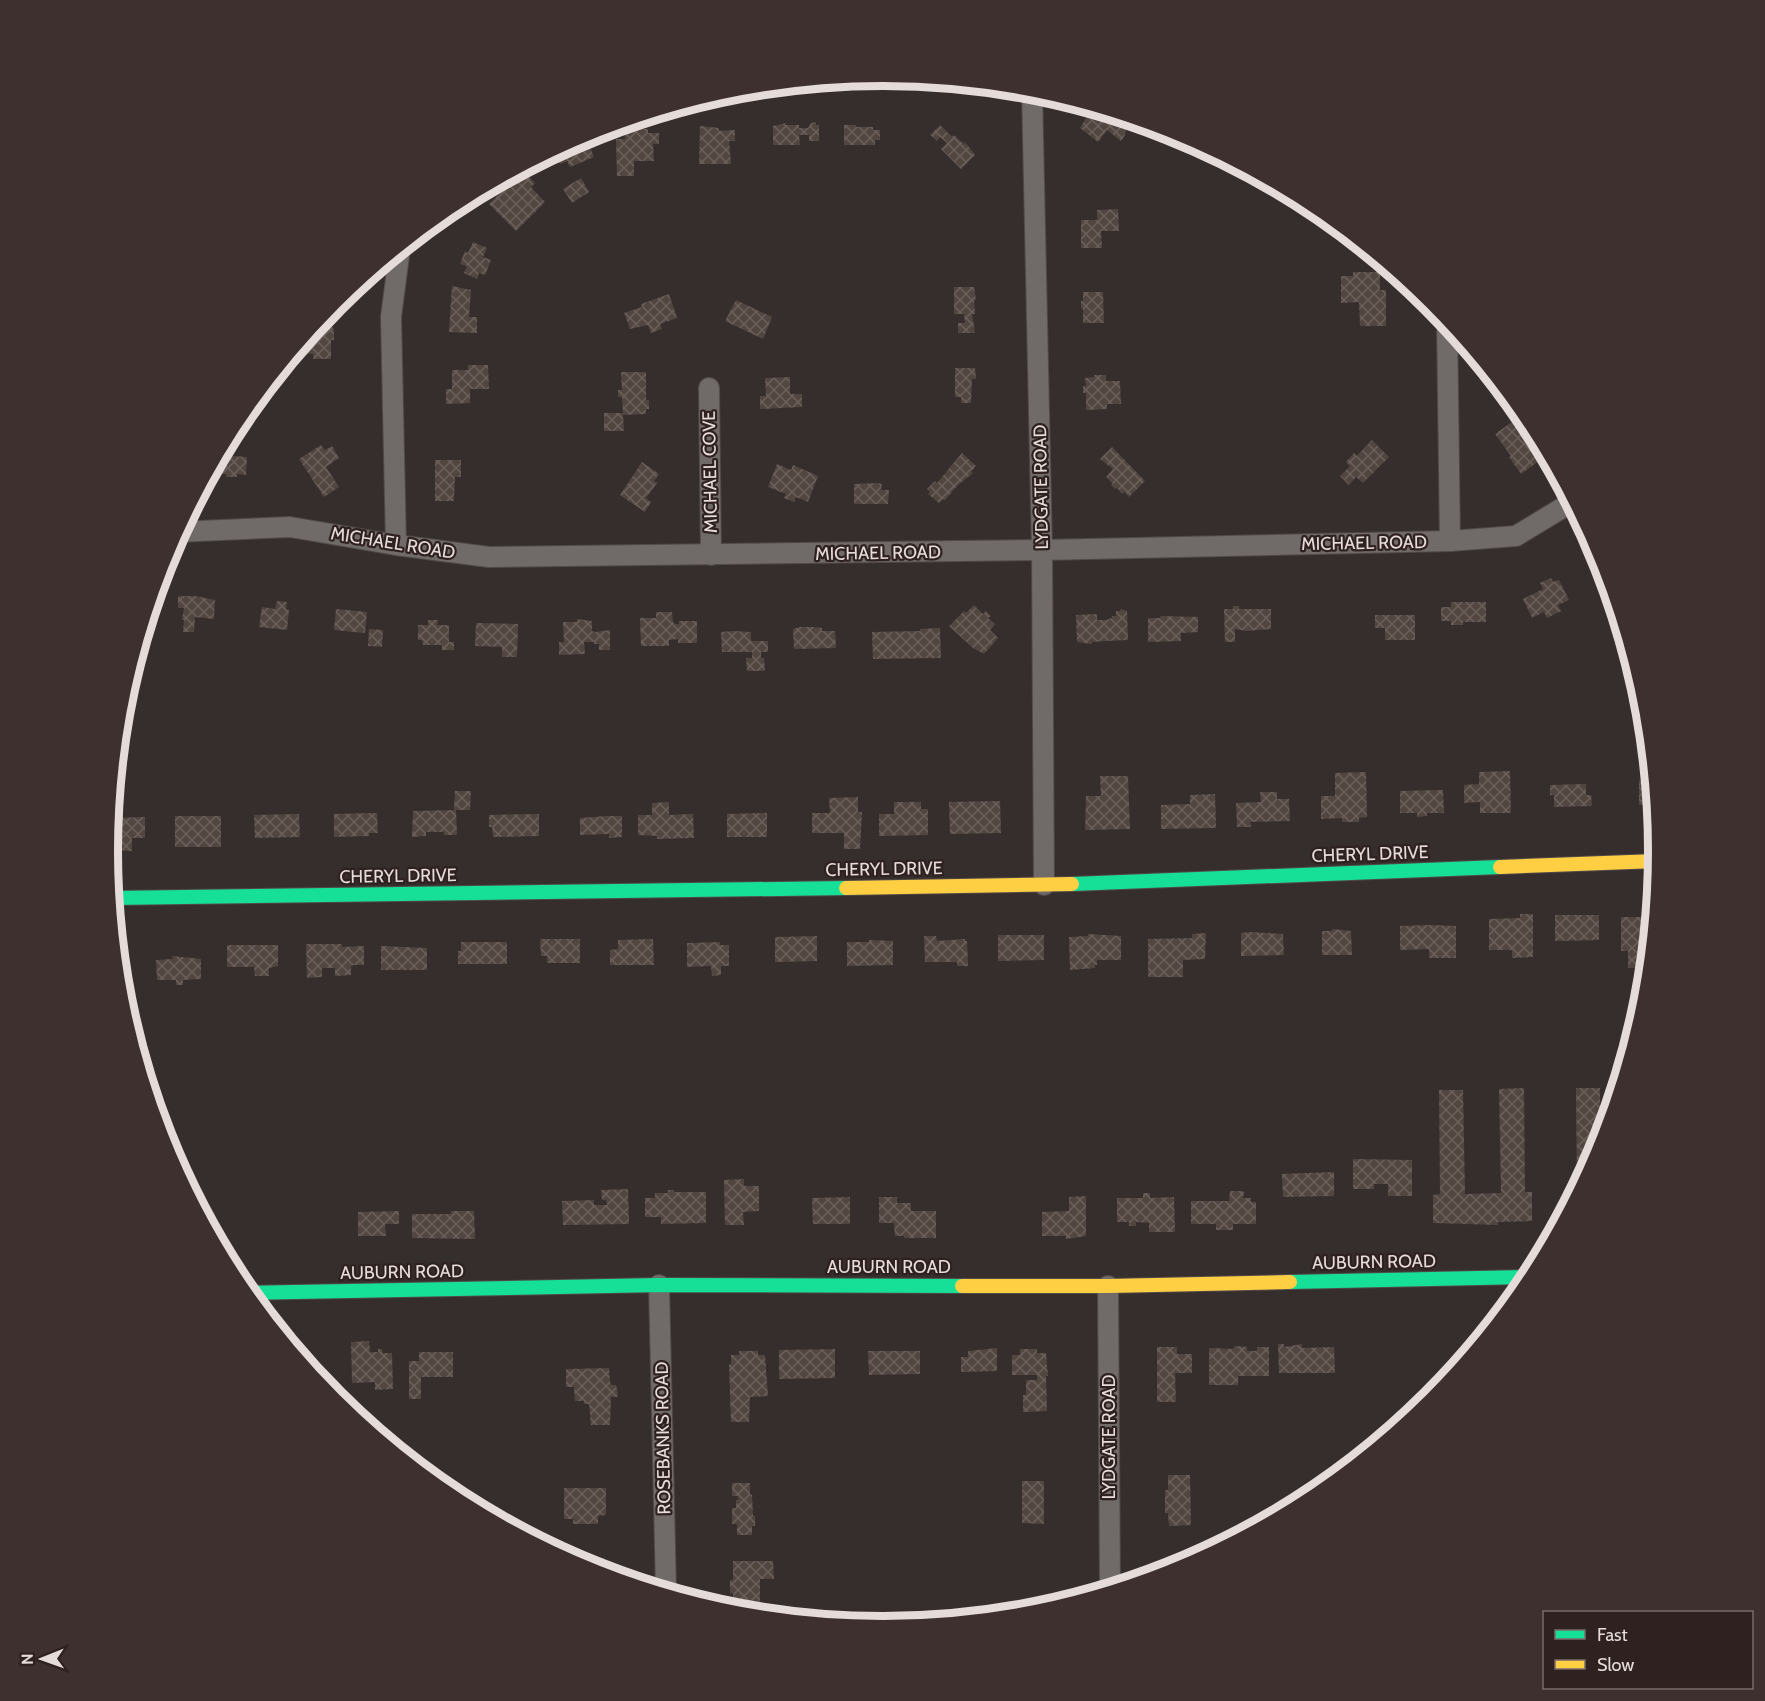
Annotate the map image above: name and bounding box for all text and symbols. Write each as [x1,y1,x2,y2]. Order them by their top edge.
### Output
street label: MICHAEL COVE [698,411,722,533]
street label: LYDGATE ROAD [1029,424,1053,550]
street label: MICHAEL ROAD [329,522,457,564]
street label: MICHAEL ROAD [1301,531,1427,555]
street label: MICHAEL ROAD [815,541,941,565]
street label: CHERYL DRIVE [1311,841,1429,867]
street label: CHERYL DRIVE [825,857,943,881]
street label: CHERYL DRIVE [339,864,457,888]
street label: AUBURN ROAD [1312,1250,1436,1274]
street label: AUBURN ROAD [827,1256,951,1278]
street label: AUBURN ROAD [340,1260,464,1284]
street label: ROSEBANKS ROAD [651,1361,675,1515]
street label: LYDGATE ROAD [1098,1374,1120,1500]
legend [1543,1611,1753,1689]
text: Fast [1597,1624,1628,1646]
north arrow [12,1629,72,1689]
text: N [18,1653,37,1665]
text: Slow [1597,1654,1634,1676]

